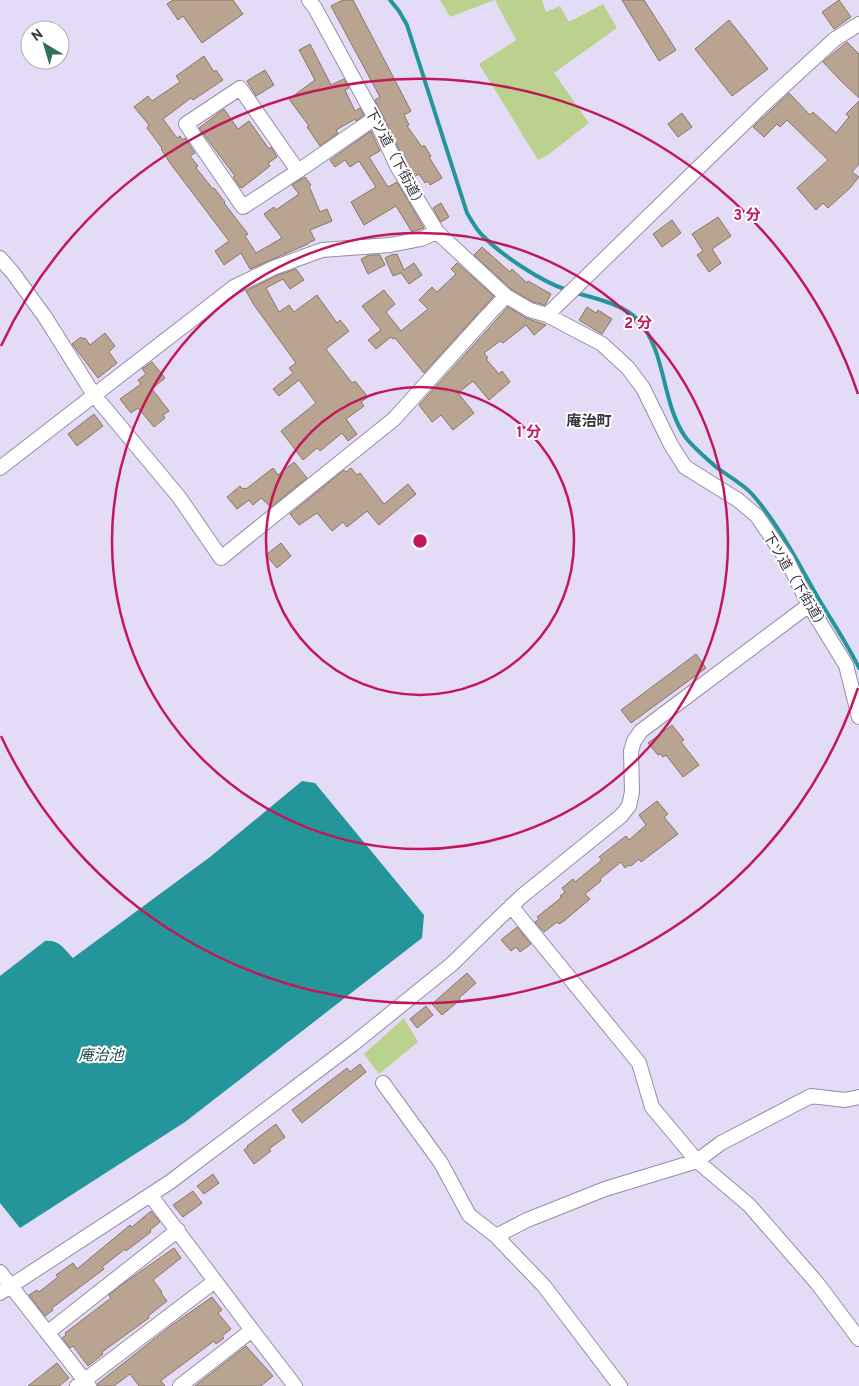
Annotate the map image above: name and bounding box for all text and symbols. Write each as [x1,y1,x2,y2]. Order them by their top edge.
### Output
north arrow [20,20,70,70]
text: N [29,26,47,46]
street label: 下ツ道（下街道） [361,105,428,212]
text: 3 分 [733,207,761,226]
text: 2 分 [624,315,652,334]
district label: 庵治町 [566,413,612,432]
text: 1 分 [517,424,541,443]
street label: 下ツ道（下街道） [759,529,831,634]
centre of rings [411,532,429,550]
water label: 庵治池 [78,1047,125,1066]

